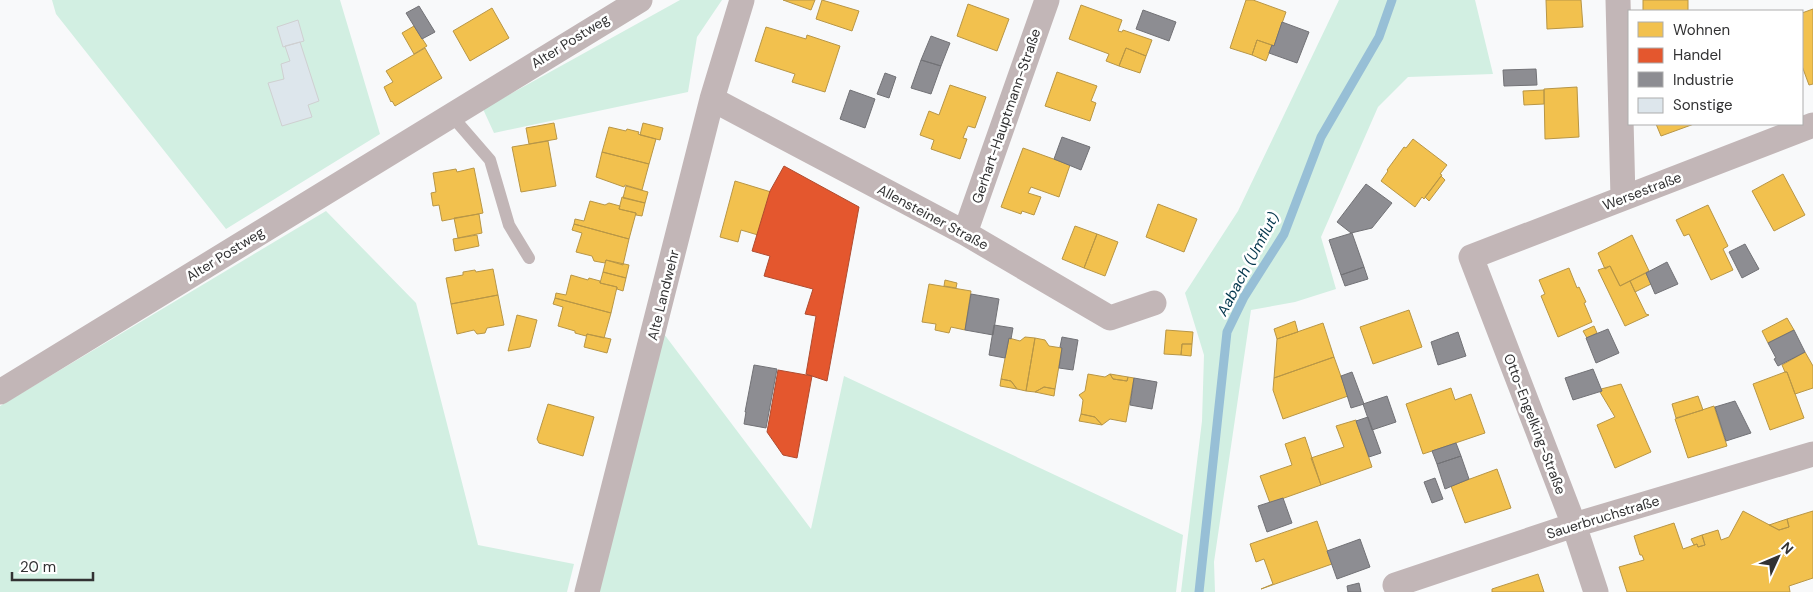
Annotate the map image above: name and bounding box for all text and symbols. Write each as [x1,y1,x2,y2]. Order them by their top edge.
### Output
street label: Alter Postweg [528,10,613,72]
legend [1628,10,1803,125]
text: Wohnen [1673,20,1730,40]
street label: Gerhart-Hauptmann-Straße [968,26,1044,206]
text: Handel [1673,45,1721,65]
text: Industrie [1673,70,1734,90]
text: Sonstige [1673,95,1732,115]
street label: Wersestraße [1600,168,1684,214]
street label: Allensteiner Straße [874,180,992,254]
water label: Aabach (Umflut) [1212,208,1284,320]
street label: Alter Postweg [183,223,268,285]
street label: Alte Landwehr [643,248,683,342]
street label: Otto-Engelking-Straße [1500,351,1570,497]
street label: Sauerbruchstraße [1544,491,1662,543]
north arrow [1753,532,1803,582]
text: N [1777,538,1797,558]
scale bar [12,550,94,582]
text: 20 m [20,557,56,577]

